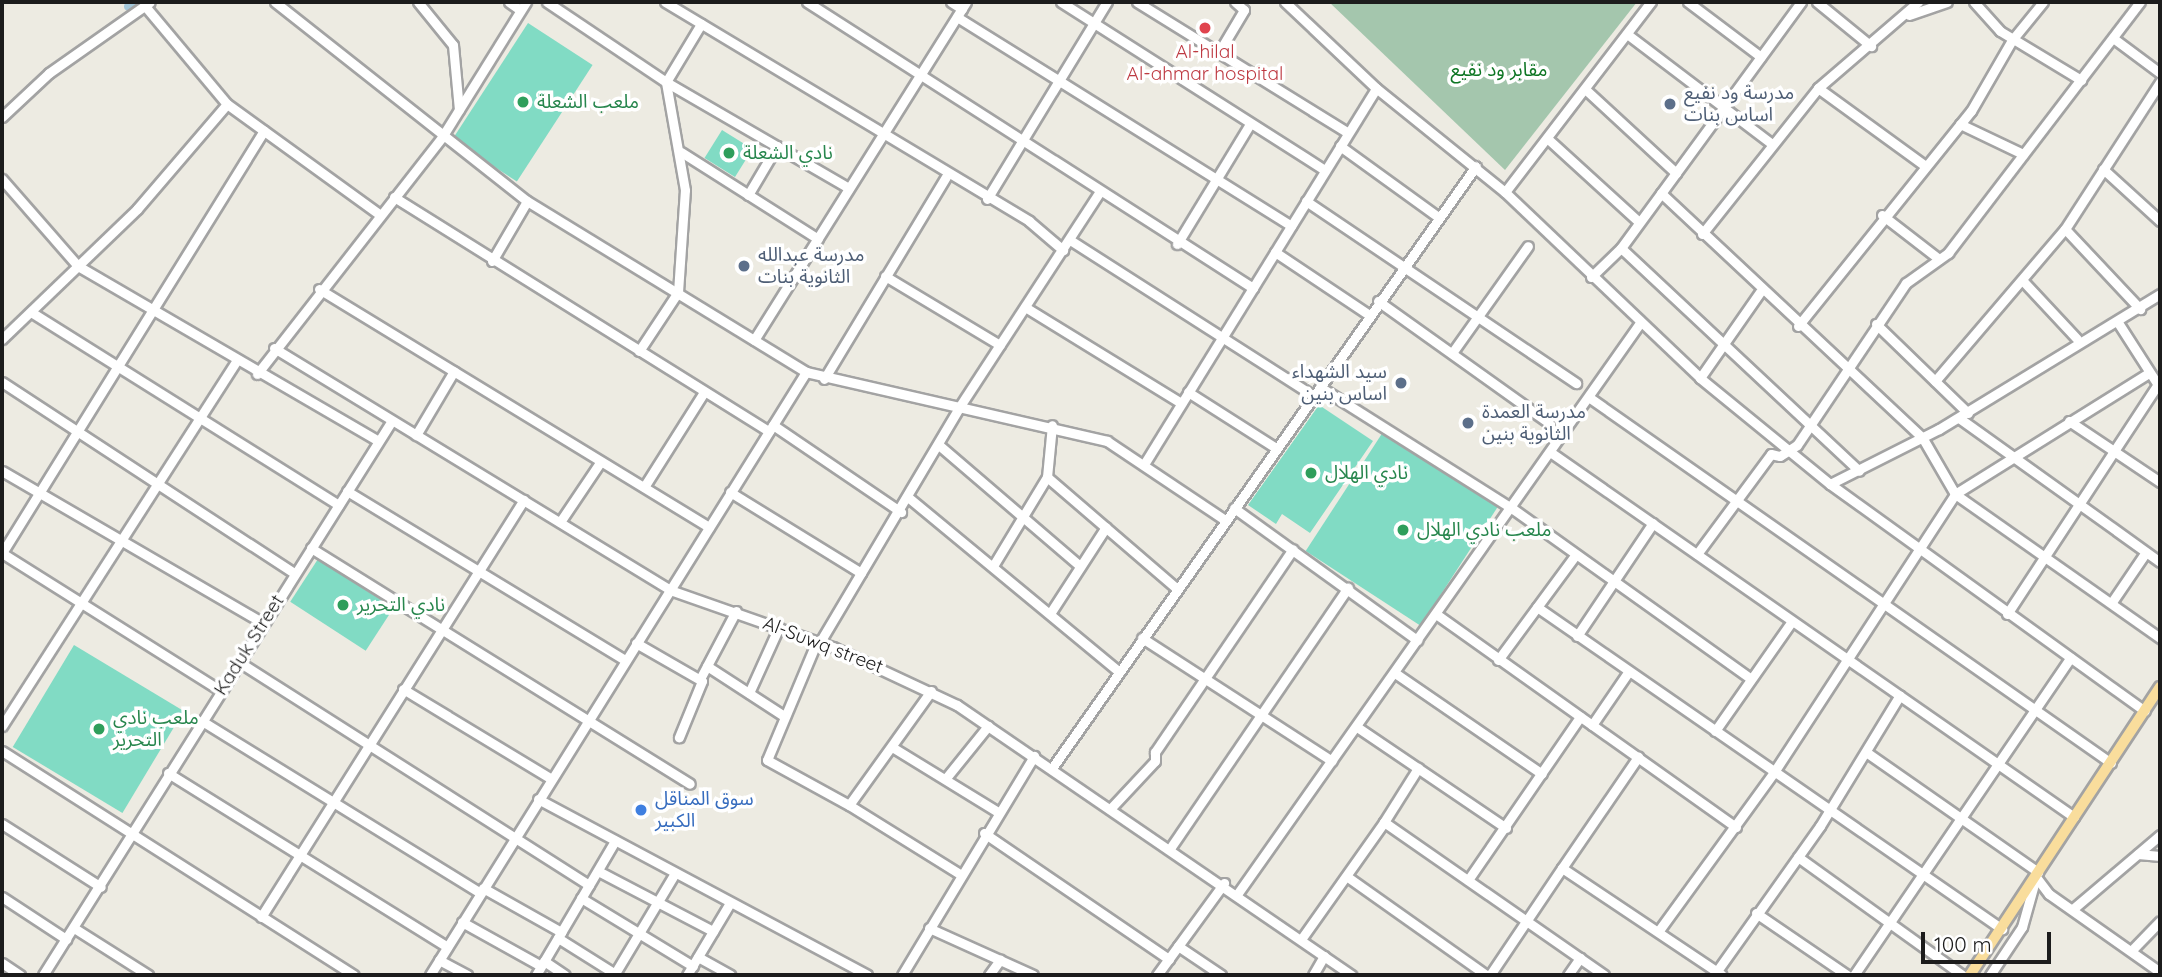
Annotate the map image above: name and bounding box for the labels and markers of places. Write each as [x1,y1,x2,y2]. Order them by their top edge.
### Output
marker: Al-hilal Al-ahmar hospital [1195,18,1215,38]
place label: Al-hilal Al-ahmar hospital [1127,41,1283,85]
place label: مدرسة ود نفيع اساس بنات [1684,82,1794,126]
place label: ملعب الشعلة [537,91,639,113]
marker: ملعب الشعلة [515,94,531,110]
marker: مدرسة ود نفيع اساس بنات [1662,96,1678,112]
place label: نادي الشعلة [743,142,833,164]
marker: نادي الشعلة [721,145,737,161]
place label: مدرسة عبدالله الثانوية بنات [758,244,864,288]
marker: مدرسة عبدالله الثانوية بنات [736,258,752,274]
place label: سيد الشهداء اساس بنين [1292,361,1387,405]
marker: سيد الشهداء اساس بنين [1393,375,1409,391]
place label: مدرسة العمدة الثانوية بنين [1482,401,1586,445]
marker: مدرسة العمدة الثانوية بنين [1460,415,1476,431]
place label: نادي الهلال [1325,462,1408,484]
marker: نادي الهلال [1303,465,1319,481]
place label: ملعب نادي الهلال [1417,519,1552,541]
marker: ملعب نادي الهلال [1395,522,1411,538]
place label: نادي التحرير [357,594,445,616]
marker: نادي التحرير [335,597,351,613]
place label: ملعب نادي التحرير [113,707,199,751]
marker: ملعب نادي التحرير [91,721,107,737]
place label: سوق المناقل الكبير [655,788,754,832]
marker: سوق المناقل الكبير [633,802,649,818]

